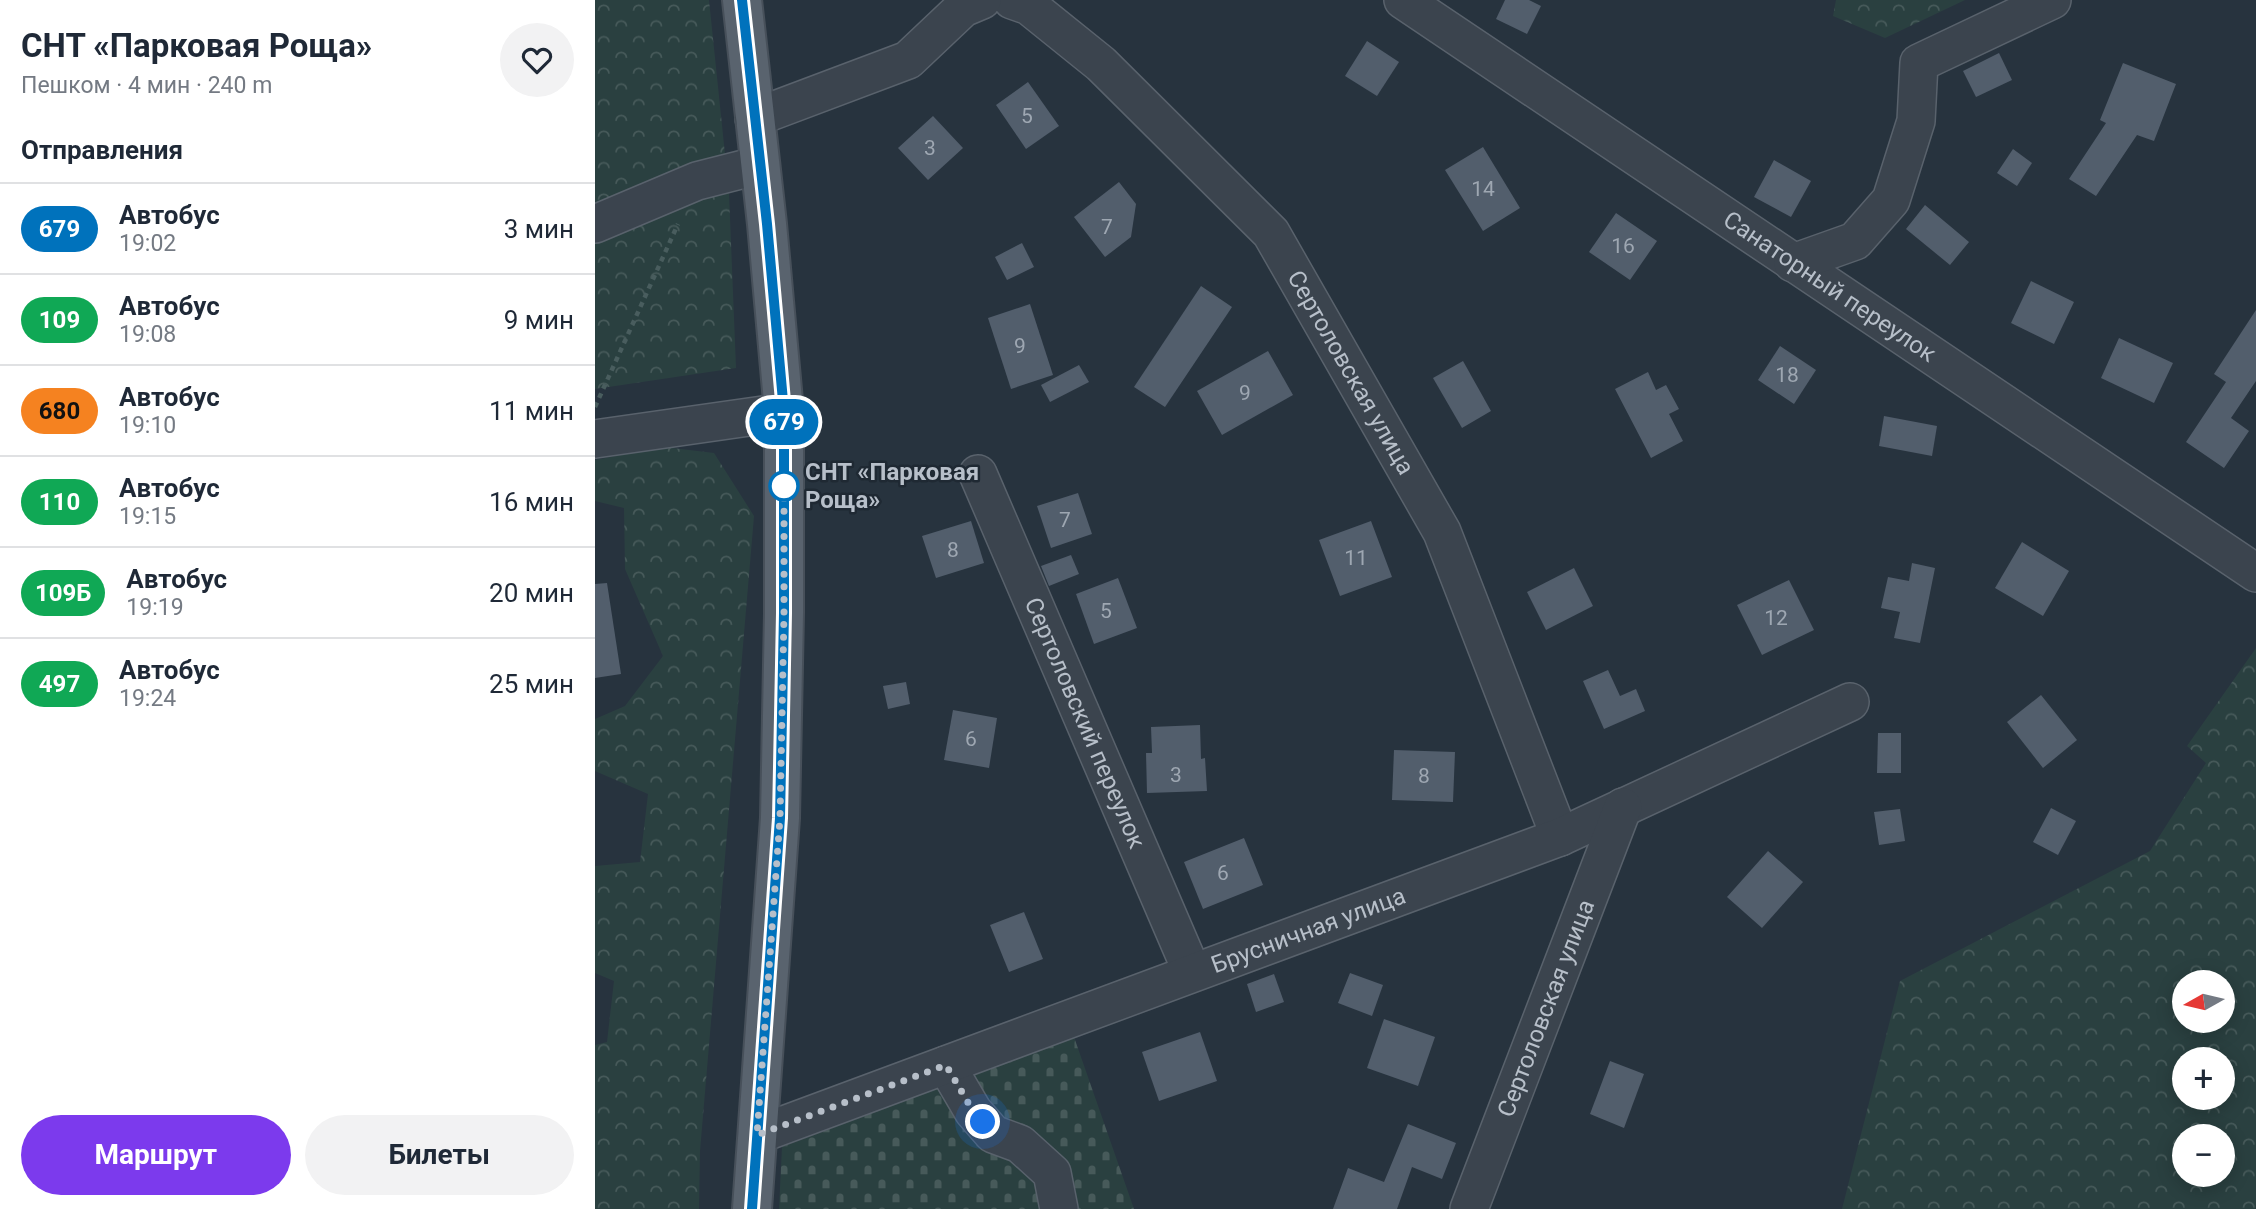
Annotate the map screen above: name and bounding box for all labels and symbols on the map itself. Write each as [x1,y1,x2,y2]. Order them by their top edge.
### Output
house number: 5 [1021,104,1033,128]
house number: 3 [924,136,936,160]
house number: 14 [1471,177,1495,201]
street label: Санаторный переулок [1718,205,1941,368]
house number: 7 [1101,215,1113,239]
house number: 16 [1611,234,1635,258]
street label: Сертоловская улица [1281,266,1420,480]
house number: 9 [1014,334,1026,358]
house number: 18 [1775,363,1799,387]
house number: 9 [1239,381,1251,405]
line badge: 679 [744,399,824,445]
place label: СНТ «Парковая Роща» [805,458,979,514]
marker: СНТ «Парковая Роща» [769,471,799,501]
house number: 7 [1059,508,1071,532]
house number: 8 [947,538,959,562]
house number: 11 [1344,546,1368,570]
street label: Сертоловский переулок [1019,593,1151,853]
house number: 5 [1100,599,1112,623]
house number: 12 [1764,606,1788,630]
house number: 6 [965,727,977,751]
house number: 3 [1170,763,1182,787]
house number: 8 [1418,764,1430,788]
house number: 6 [1217,861,1229,885]
street label: Брусничная улица [1207,882,1409,979]
street label: Сертоловская улица [1492,896,1600,1121]
north arrow [2172,970,2235,1032]
your location [965,1104,1000,1139]

